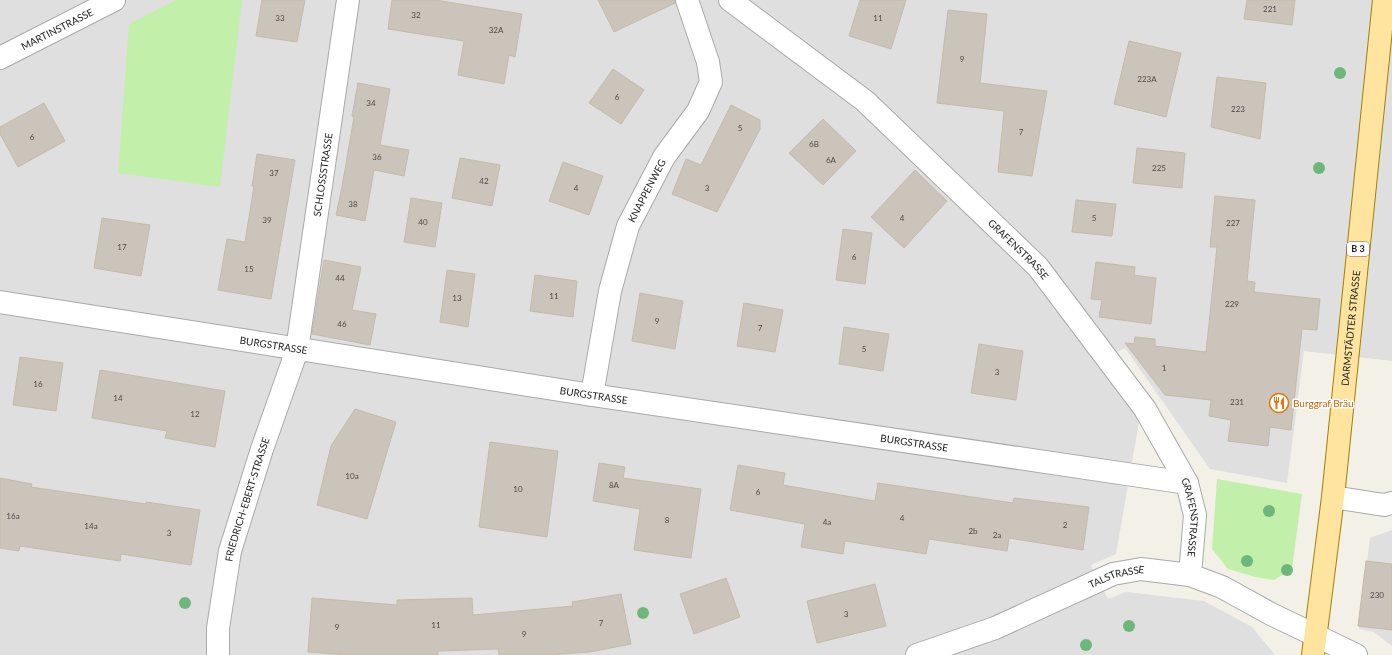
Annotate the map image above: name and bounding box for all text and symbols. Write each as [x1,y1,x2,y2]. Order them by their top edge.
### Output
house number: 221 [1263,4,1277,14]
street label: MARTINSTRASSE [19,6,95,52]
house number: 32 [411,10,421,20]
house number: 33 [275,13,285,23]
house number: 11 [873,13,883,23]
house number: 32A [489,25,504,35]
house number: 9 [960,54,965,64]
house number: 223A [1137,74,1157,84]
house number: 6 [615,92,620,102]
house number: 34 [366,98,376,108]
house number: 223 [1231,104,1245,114]
house number: 5 [738,123,743,133]
house number: 7 [1019,127,1024,137]
house number: 6 [30,132,35,142]
street label: SCHLOSSSTRASSE [311,132,335,217]
house number: 6B [809,139,819,149]
house number: 36 [372,152,382,162]
house number: 6A [826,155,837,165]
street label: KNAPPENWEG [625,157,668,224]
house number: 225 [1152,163,1166,173]
house number: 37 [269,168,279,178]
house number: 42 [479,176,489,186]
house number: 4 [574,183,579,193]
house number: 3 [705,183,710,193]
house number: 38 [348,199,358,209]
house number: 4 [900,213,905,223]
house number: 5 [1092,213,1097,223]
house number: 39 [262,215,272,225]
house number: 40 [418,217,428,227]
street label: GRAFENSTRASSE [986,217,1051,282]
house number: 227 [1226,218,1240,228]
house number: 17 [117,242,127,252]
road number: B 3 [1347,242,1369,256]
house number: 6 [852,252,857,262]
house number: 15 [244,264,254,274]
street label: DARMSTÄDTER STRASSE [1338,270,1362,386]
house number: 44 [335,273,345,283]
house number: 11 [549,291,559,301]
house number: 13 [452,293,462,303]
house number: 229 [1225,299,1239,309]
house number: 9 [655,316,660,326]
house number: 46 [337,319,347,329]
house number: 7 [758,323,763,333]
street label: BURGSTRASSE [239,334,309,356]
house number: 5 [862,344,867,354]
house number: 1 [1162,363,1167,373]
house number: 3 [995,367,1000,377]
house number: 16 [33,379,43,389]
street label: BURGSTRASSE [559,384,629,406]
restaurant icon: Burggraf Bräu [1268,392,1290,414]
house number: 14 [113,393,123,403]
house number: 231 [1230,397,1244,407]
place label: Burggraf Bräu [1293,397,1354,409]
house number: 12 [190,409,200,419]
street label: BURGSTRASSE [880,432,949,454]
street label: FRIEDRICH-EBERT-STRASSE [222,436,272,562]
house number: 10a [345,471,359,481]
street label: GRAFENSTRASSE [1179,475,1201,558]
house number: 8A [609,480,620,490]
house number: 10 [513,484,523,494]
house number: 6 [756,487,761,497]
house number: 16a [6,511,20,521]
house number: 4 [900,513,905,523]
house number: 8 [665,515,670,525]
house number: 4a [823,517,831,527]
house number: 2 [1063,520,1068,530]
house number: 14a [84,521,98,531]
house number: 2b [968,526,978,536]
house number: 3 [167,528,172,538]
house number: 2a [993,530,1001,540]
street label: TALSTRASSE [1086,563,1145,590]
house number: 230 [1370,590,1384,600]
house number: 3 [844,609,849,619]
house number: 7 [599,618,604,628]
house number: 11 [431,620,441,630]
house number: 9 [335,622,340,632]
house number: 9 [522,629,527,639]

